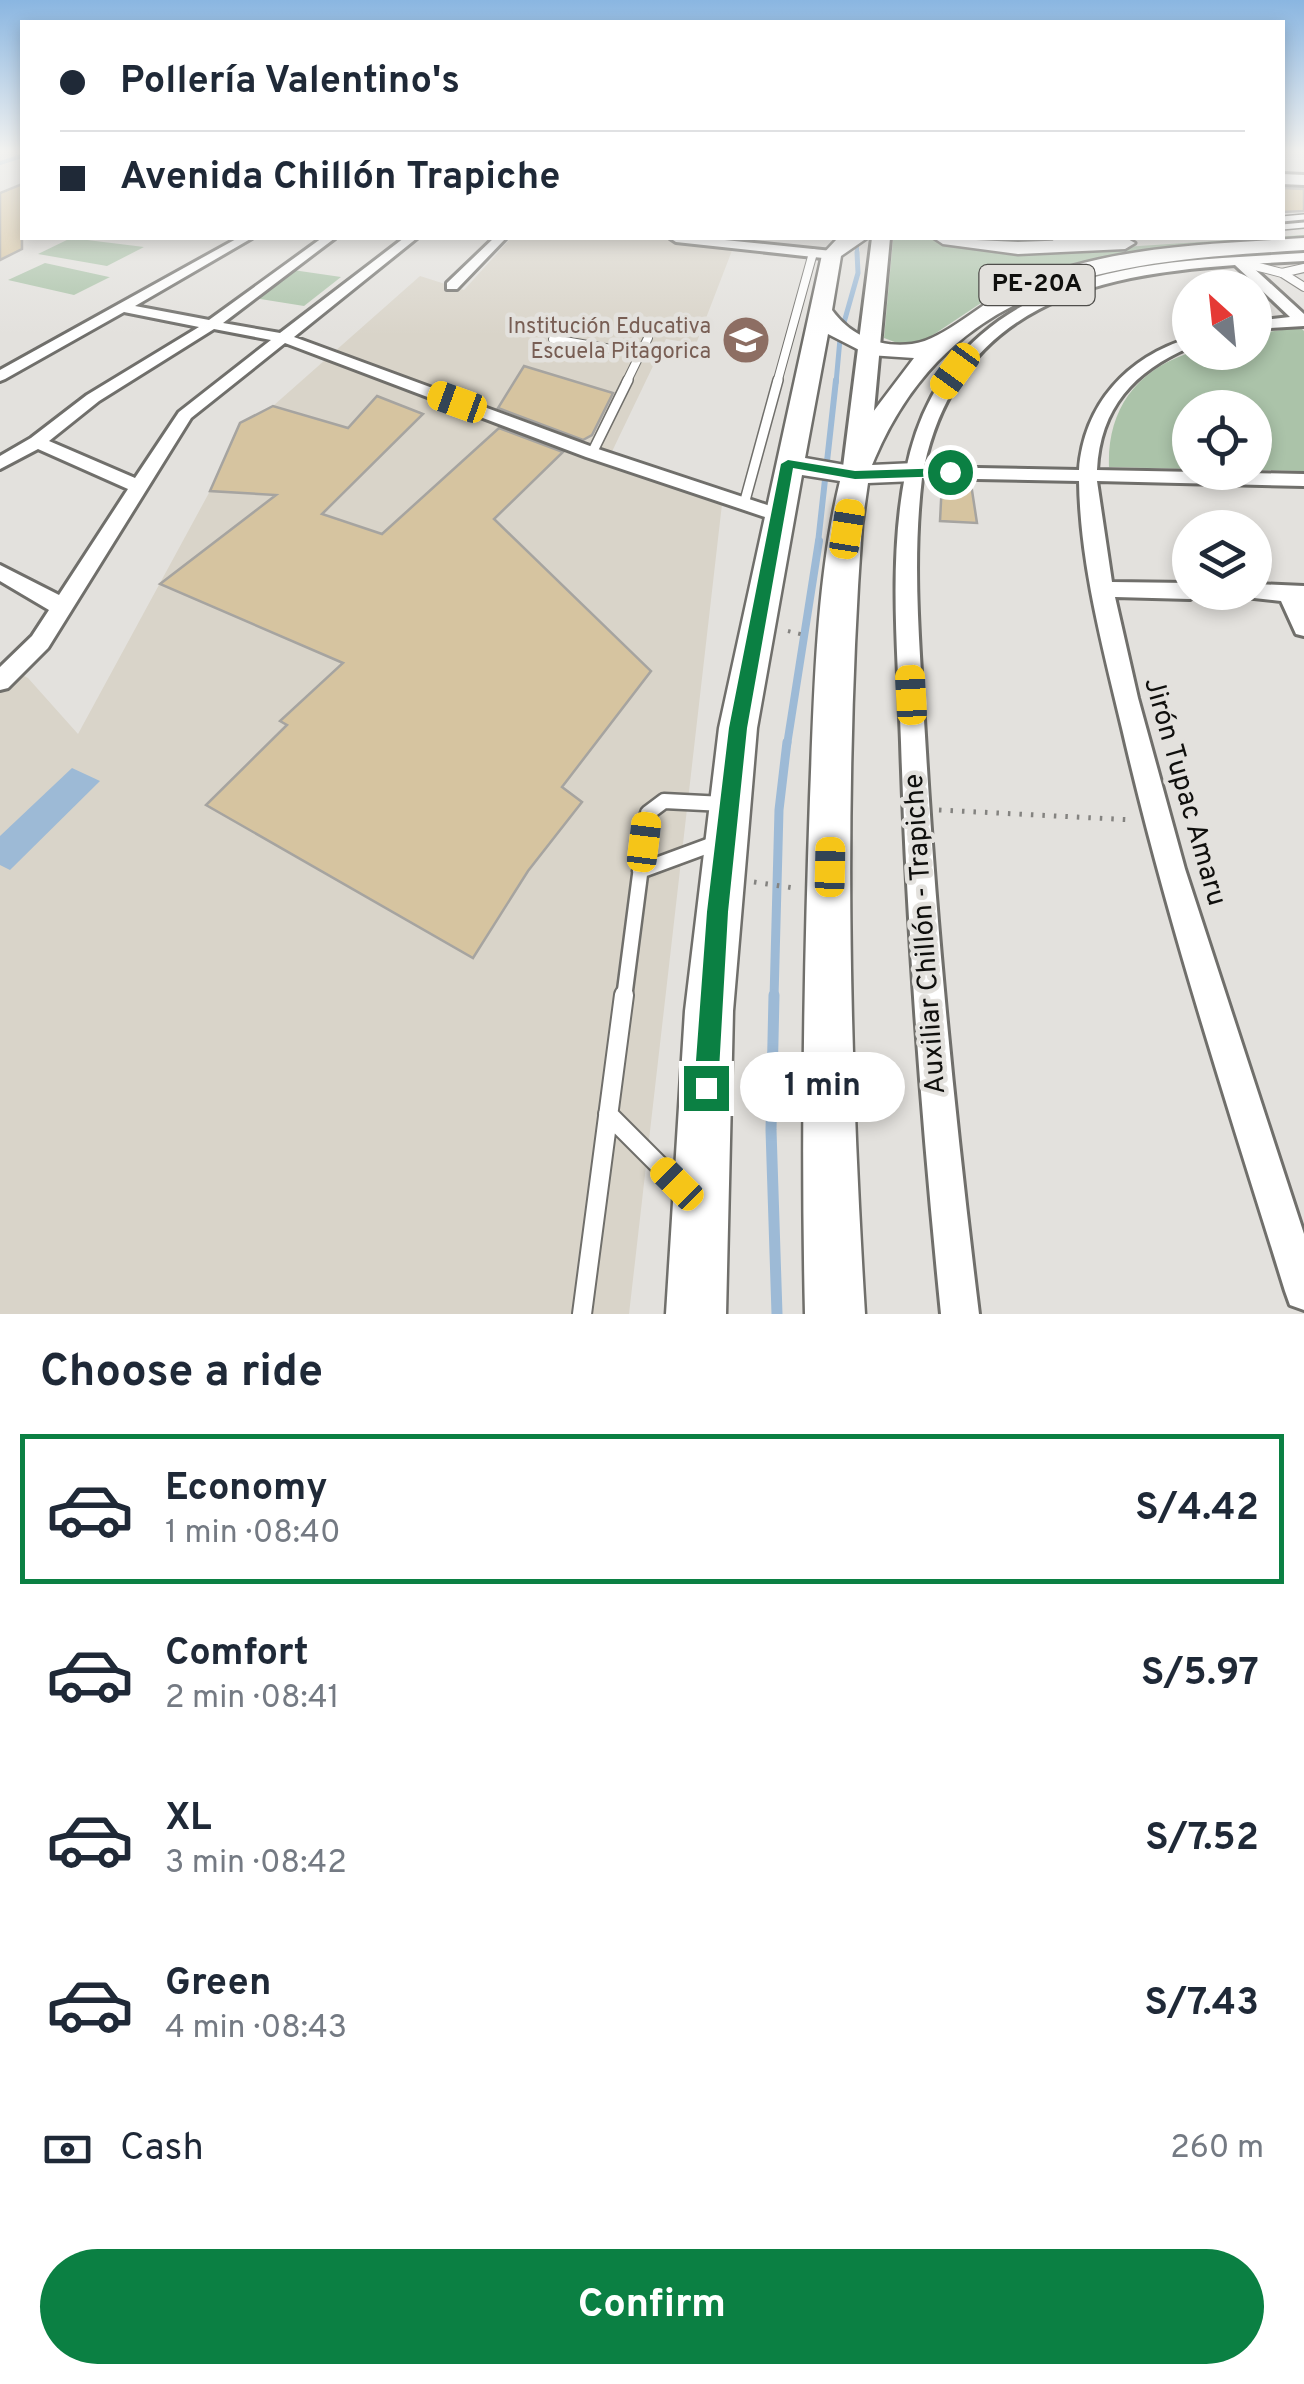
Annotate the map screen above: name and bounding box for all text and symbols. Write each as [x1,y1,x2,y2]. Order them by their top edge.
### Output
text: Pollería Valentino's [120,58,460,107]
text: Avenida Chillón Trapiche [120,154,561,203]
road number: PE-20A [980,265,1094,305]
north arrow [1172,270,1272,370]
map controls [1172,270,1272,610]
place label: Institución Educativa Escuela Pitagorica [507,314,711,366]
school or university icon: Institución Educativa Escuela Pitagorica [720,314,772,366]
car [925,338,985,404]
car [424,378,490,426]
button: locate [1172,390,1272,490]
route start [928,450,973,495]
car [827,497,867,561]
button: layers [1172,510,1272,610]
car [894,664,928,726]
street label: Jirón Tupac Amaru [1134,674,1234,910]
street label: Auxiliar Chillón - Trapiche [897,773,955,1095]
car [625,810,663,874]
car [814,837,846,897]
callout: 1 min [741,1053,906,1123]
route end [684,1066,729,1111]
text: 1 min [784,1067,861,1107]
car [645,1152,709,1216]
text: Choose a ride [40,1345,323,1402]
icon: car [45,1464,135,1554]
text: Economy [165,1465,327,1514]
text: S/4.42 [1135,1485,1259,1534]
text: 1 min · 08:40 [165,1514,340,1554]
icon: car [45,1629,135,1719]
text: Comfort [165,1630,309,1679]
text: S/5.97 [1141,1650,1259,1699]
text: 2 min · 08:41 [165,1679,340,1719]
icon: car [45,1794,135,1884]
text: XL [165,1795,212,1844]
text: S/7.52 [1145,1815,1259,1864]
text: 3 min · 08:42 [165,1844,347,1884]
icon: car [45,1959,135,2049]
text: Green [165,1960,271,2009]
text: S/7.43 [1145,1980,1259,2029]
text: 4 min · 08:43 [165,2009,347,2049]
icon: cash [40,2122,95,2177]
text: Cash [120,2125,204,2174]
text: 260 m [1170,2129,1264,2169]
button: Confirm [40,2249,1264,2364]

